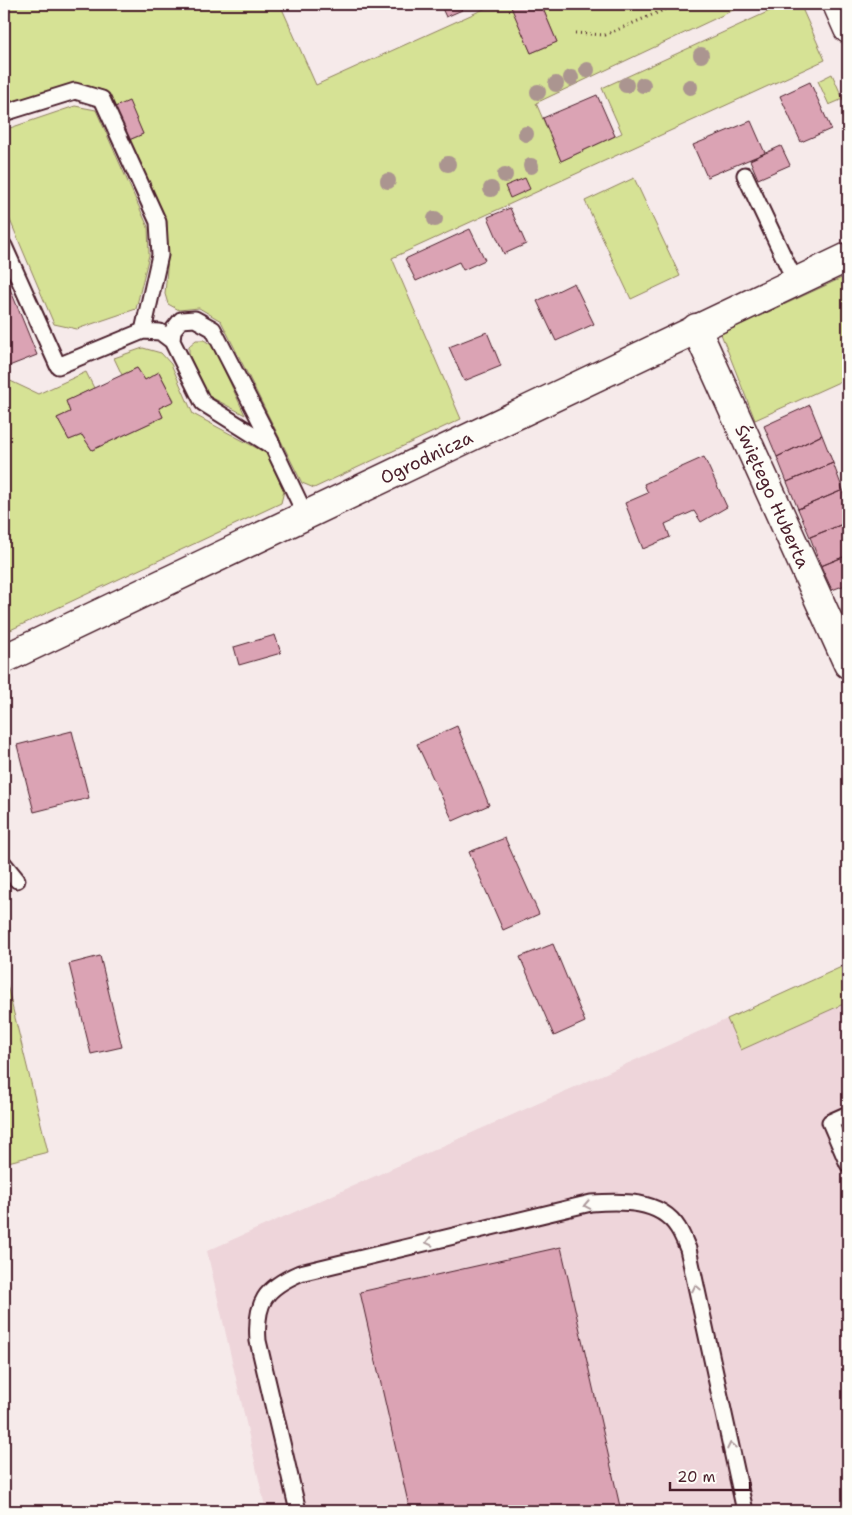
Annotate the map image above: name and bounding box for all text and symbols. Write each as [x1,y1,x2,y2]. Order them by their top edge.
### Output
street label: Świętego Huberta [729,421,815,572]
street label: Ogrodnicza [376,425,477,490]
one-way arrow [583,1199,591,1209]
one-way arrow [424,1236,433,1247]
one-way arrow [692,1283,702,1292]
one-way arrow [726,1442,736,1451]
scale bar [670,1460,750,1492]
text: 20 m [677,1467,716,1487]

